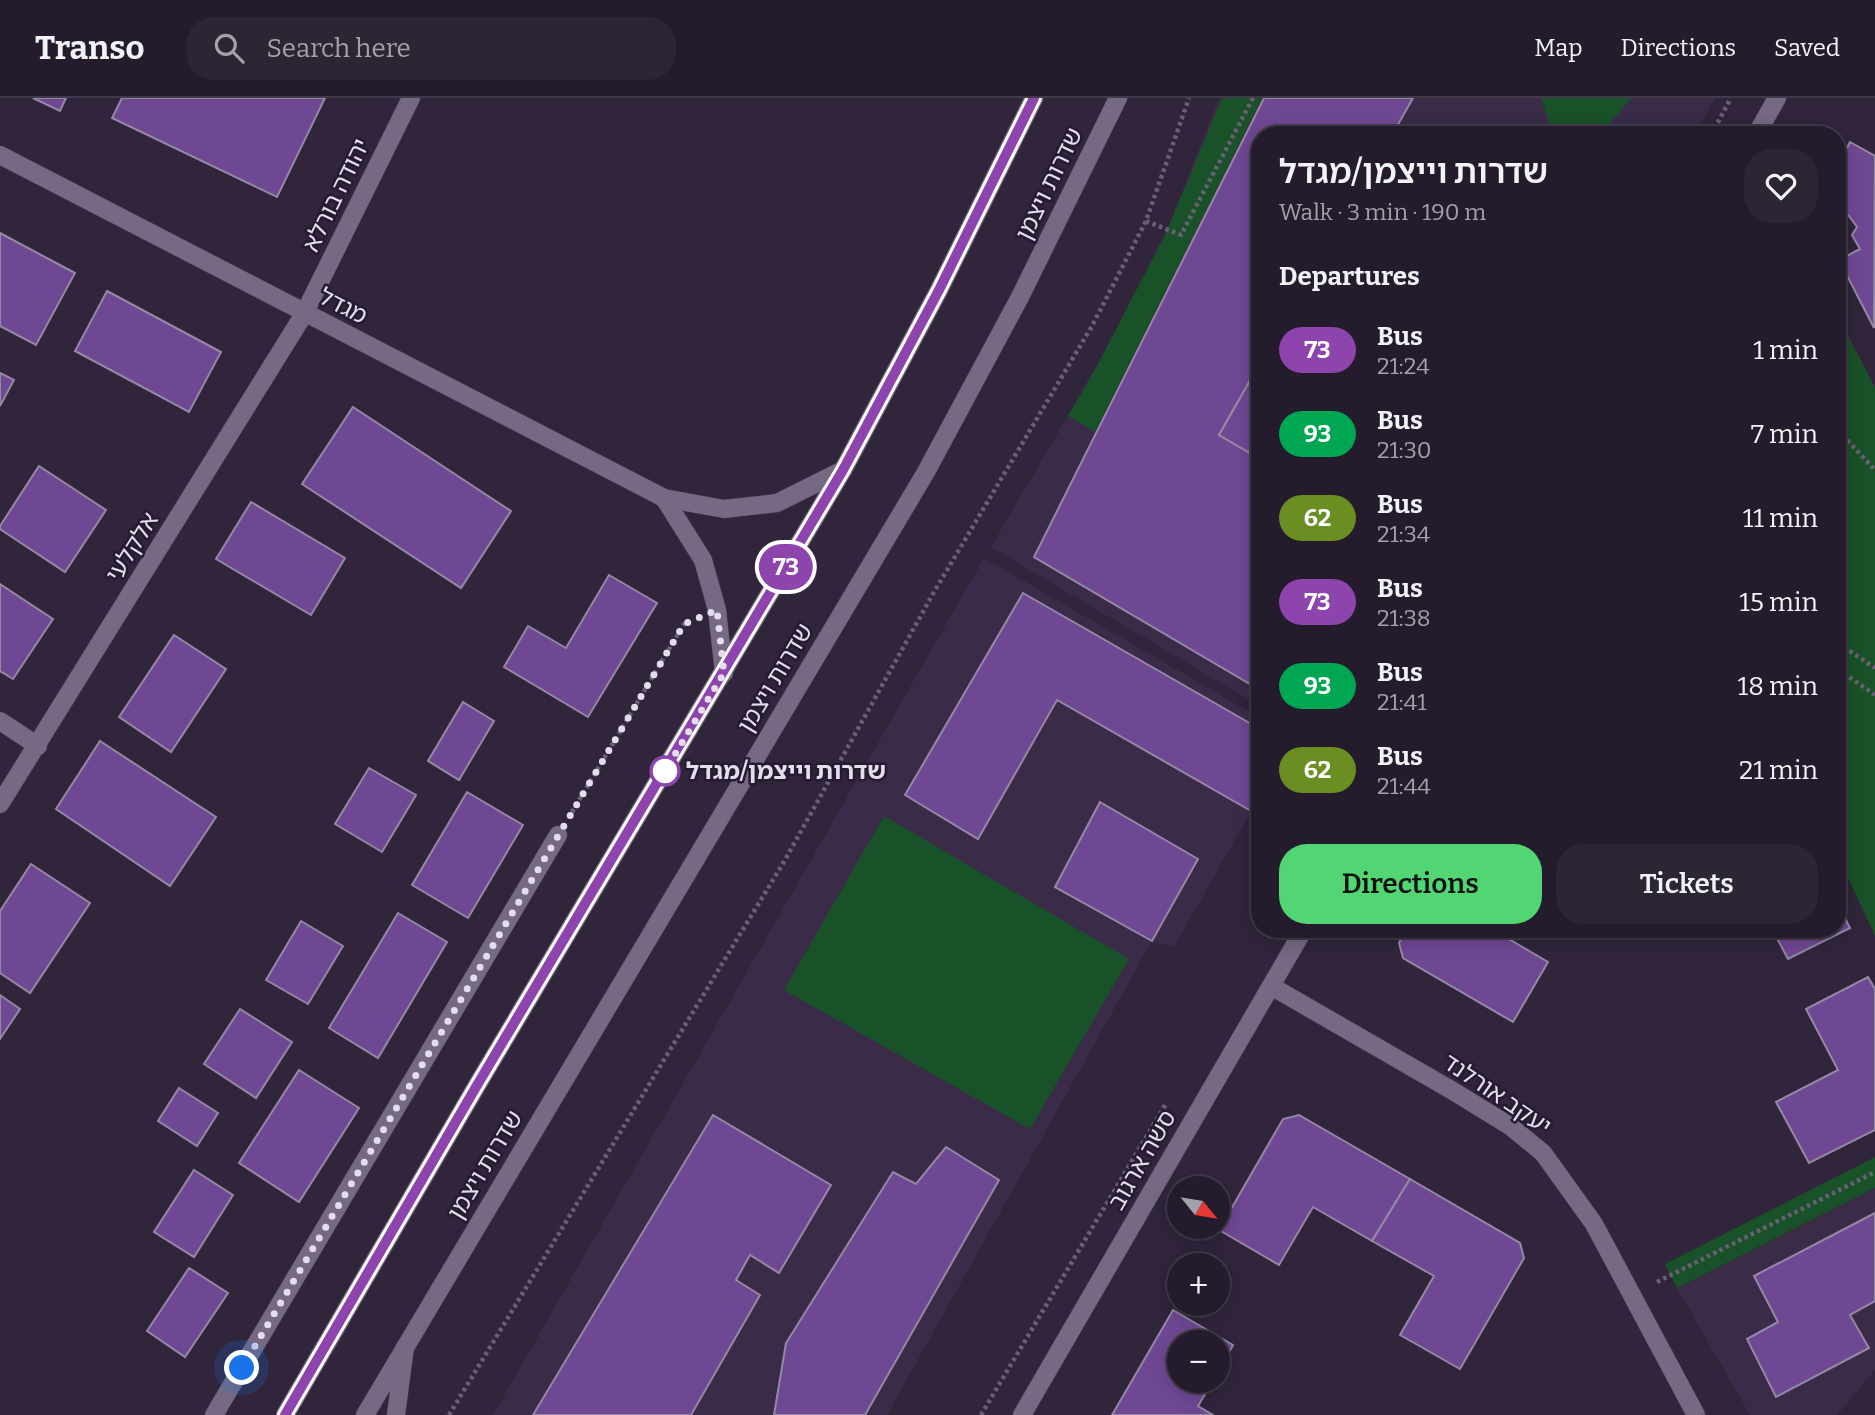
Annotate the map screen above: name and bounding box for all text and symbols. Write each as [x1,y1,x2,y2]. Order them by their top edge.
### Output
search box [186,17,676,80]
text: Transo [35,28,144,68]
icon: search [210,29,248,67]
text: Search here [266,33,411,64]
text: Map [1534,34,1583,62]
text: Directions [1621,34,1736,62]
text: Saved [1774,34,1840,62]
street label: שדרות ויצמן [1010,123,1088,245]
street label: יהודה בורלא [297,134,375,256]
button: heart [1744,149,1818,223]
text: שדרות וייצמן/מגדל [1279,152,1548,192]
text: Walk · 3 min · 190 m [1279,198,1486,226]
text: Departures [1279,261,1420,292]
street label: מגדל [314,282,372,330]
text: Bus [1377,321,1423,352]
text: 1 min [1753,335,1818,366]
text: 73 [1304,336,1331,364]
text: 21:24 [1377,352,1430,380]
text: Bus [1377,405,1423,436]
text: 7 min [1751,419,1818,450]
text: 93 [1304,420,1331,448]
text: 21:30 [1377,436,1432,464]
text: Bus [1377,489,1423,520]
text: 11 min [1743,503,1818,534]
text: 62 [1304,504,1331,532]
street label: אלקלעי [100,507,164,587]
text: 21:34 [1377,520,1430,548]
line badge: 73 [754,544,818,590]
text: 73 [773,553,799,581]
text: Bus [1377,573,1423,604]
text: 15 min [1739,587,1818,618]
text: 73 [1304,588,1331,616]
text: 21:38 [1377,604,1431,632]
street label: שדרות ויצמן [732,618,818,738]
text: Bus [1377,657,1423,688]
text: 18 min [1738,671,1818,702]
text: 93 [1304,672,1331,700]
text: 21:41 [1377,688,1426,716]
text: Bus [1377,741,1423,772]
text: 21 min [1739,755,1818,786]
marker: שדרות וייצמן/מגדל [650,756,680,786]
text: 62 [1304,756,1331,784]
place label: שדרות וייצמן/מגדל [686,757,886,785]
text: 21:44 [1377,772,1431,800]
button: Directions [1279,844,1542,924]
button: Tickets [1556,844,1818,924]
street label: יעקב אורלנד [1438,1048,1556,1140]
street label: שדרות ויצמן [442,1105,528,1225]
street label: סשה ארגוב [1102,1105,1182,1215]
north arrow [1167,1176,1230,1239]
map controls [1167,1176,1230,1393]
button: + [1167,1253,1230,1316]
button: − [1167,1330,1230,1393]
your location [224,1350,259,1385]

